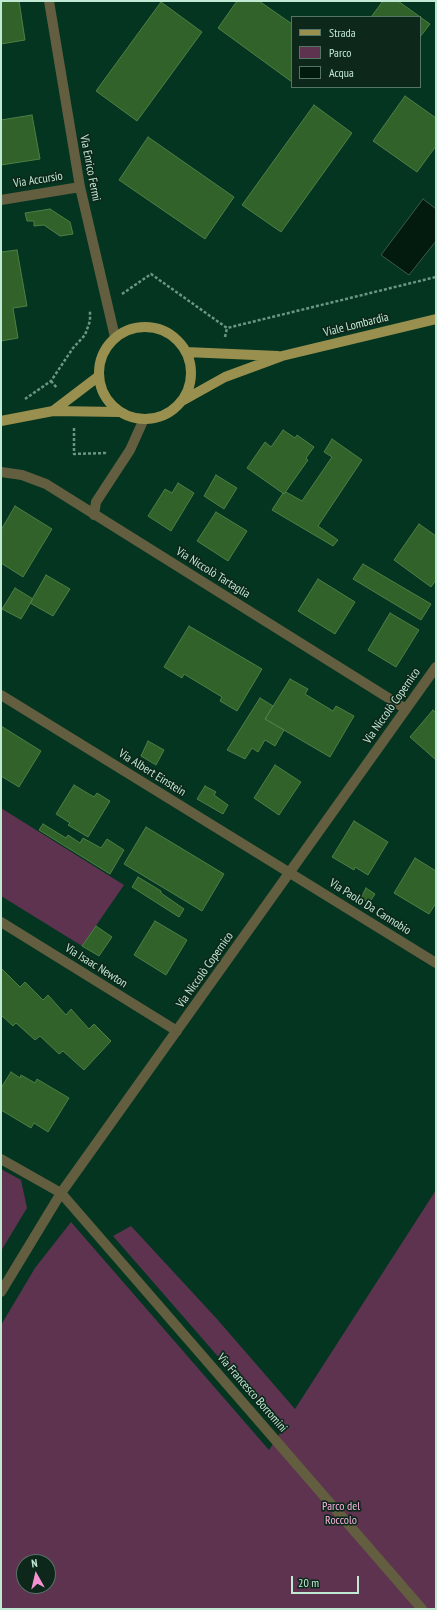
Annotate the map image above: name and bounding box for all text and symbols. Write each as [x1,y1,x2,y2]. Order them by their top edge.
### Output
legend [291,16,421,88]
text: Strada [329,25,356,40]
text: Parco [329,45,351,60]
text: Acqua [329,65,354,80]
street label: Via Enrico Fermi [77,134,103,202]
street label: Via Accursio [12,169,64,191]
street label: Viale Lombardia [322,310,390,340]
street label: Via Niccolò Tartaglia [173,544,253,602]
street label: Via Niccolò Copernico [360,665,424,747]
street label: Via Albert Einstein [116,747,188,799]
street label: Via Paolo Da Cannobio [326,876,414,938]
street label: Via Niccolò Copernico [173,929,237,1011]
street label: Via Isaac Newton [62,941,130,991]
street label: Via Francesco Borromini [214,1351,290,1435]
park label: Parco del Roccolo [322,1500,360,1528]
north arrow [16,1554,56,1594]
text: N [31,1556,38,1570]
scale bar [293,1568,361,1594]
text: 20 m [298,1575,319,1590]

